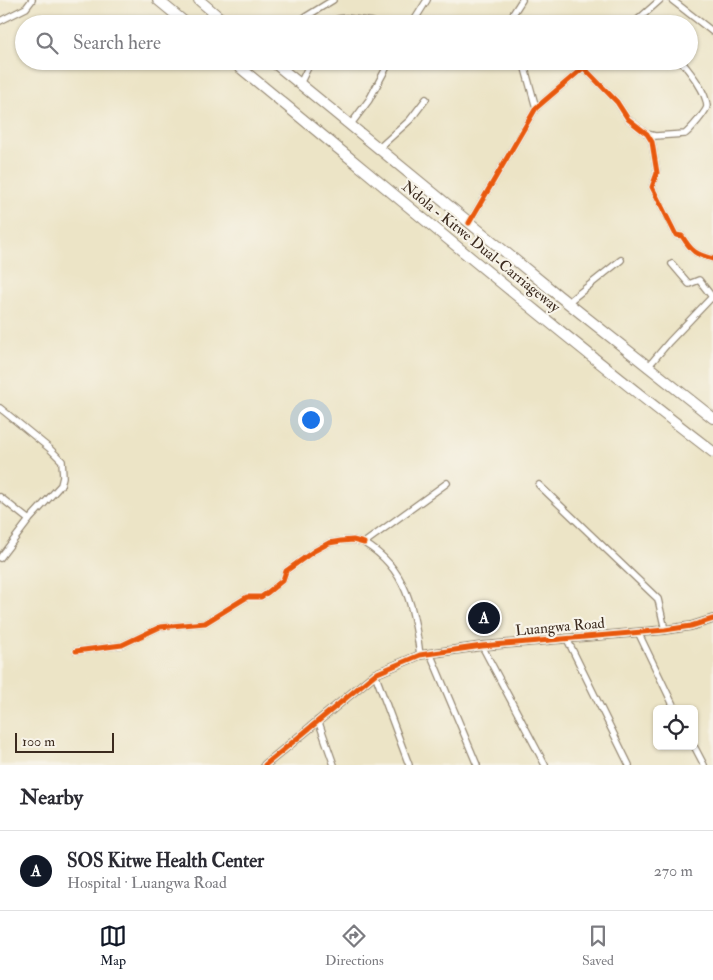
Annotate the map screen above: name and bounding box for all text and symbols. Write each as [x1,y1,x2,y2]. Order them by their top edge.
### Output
search box [15,15,698,70]
icon: search [33,29,61,57]
text: Search here [73,31,161,55]
street label: Ndola - Kitwe Dual-Carriageway [398,177,564,317]
your location [298,407,324,433]
pin: A [468,599,500,637]
street label: Luangwa Road [514,614,606,640]
map controls [653,705,698,750]
button: locate [653,705,698,750]
scale bar [15,730,114,753]
text: 100 m [22,733,55,750]
text: Nearby [20,784,83,811]
text: SOS Kitwe Health Center [67,849,264,873]
text: A [31,861,41,881]
text: 270 m [654,861,693,881]
text: Hospital · Luangwa Road [67,873,227,893]
tab: Map [99,922,127,969]
tab: Directions [325,922,384,969]
tab: Saved [582,922,614,969]

